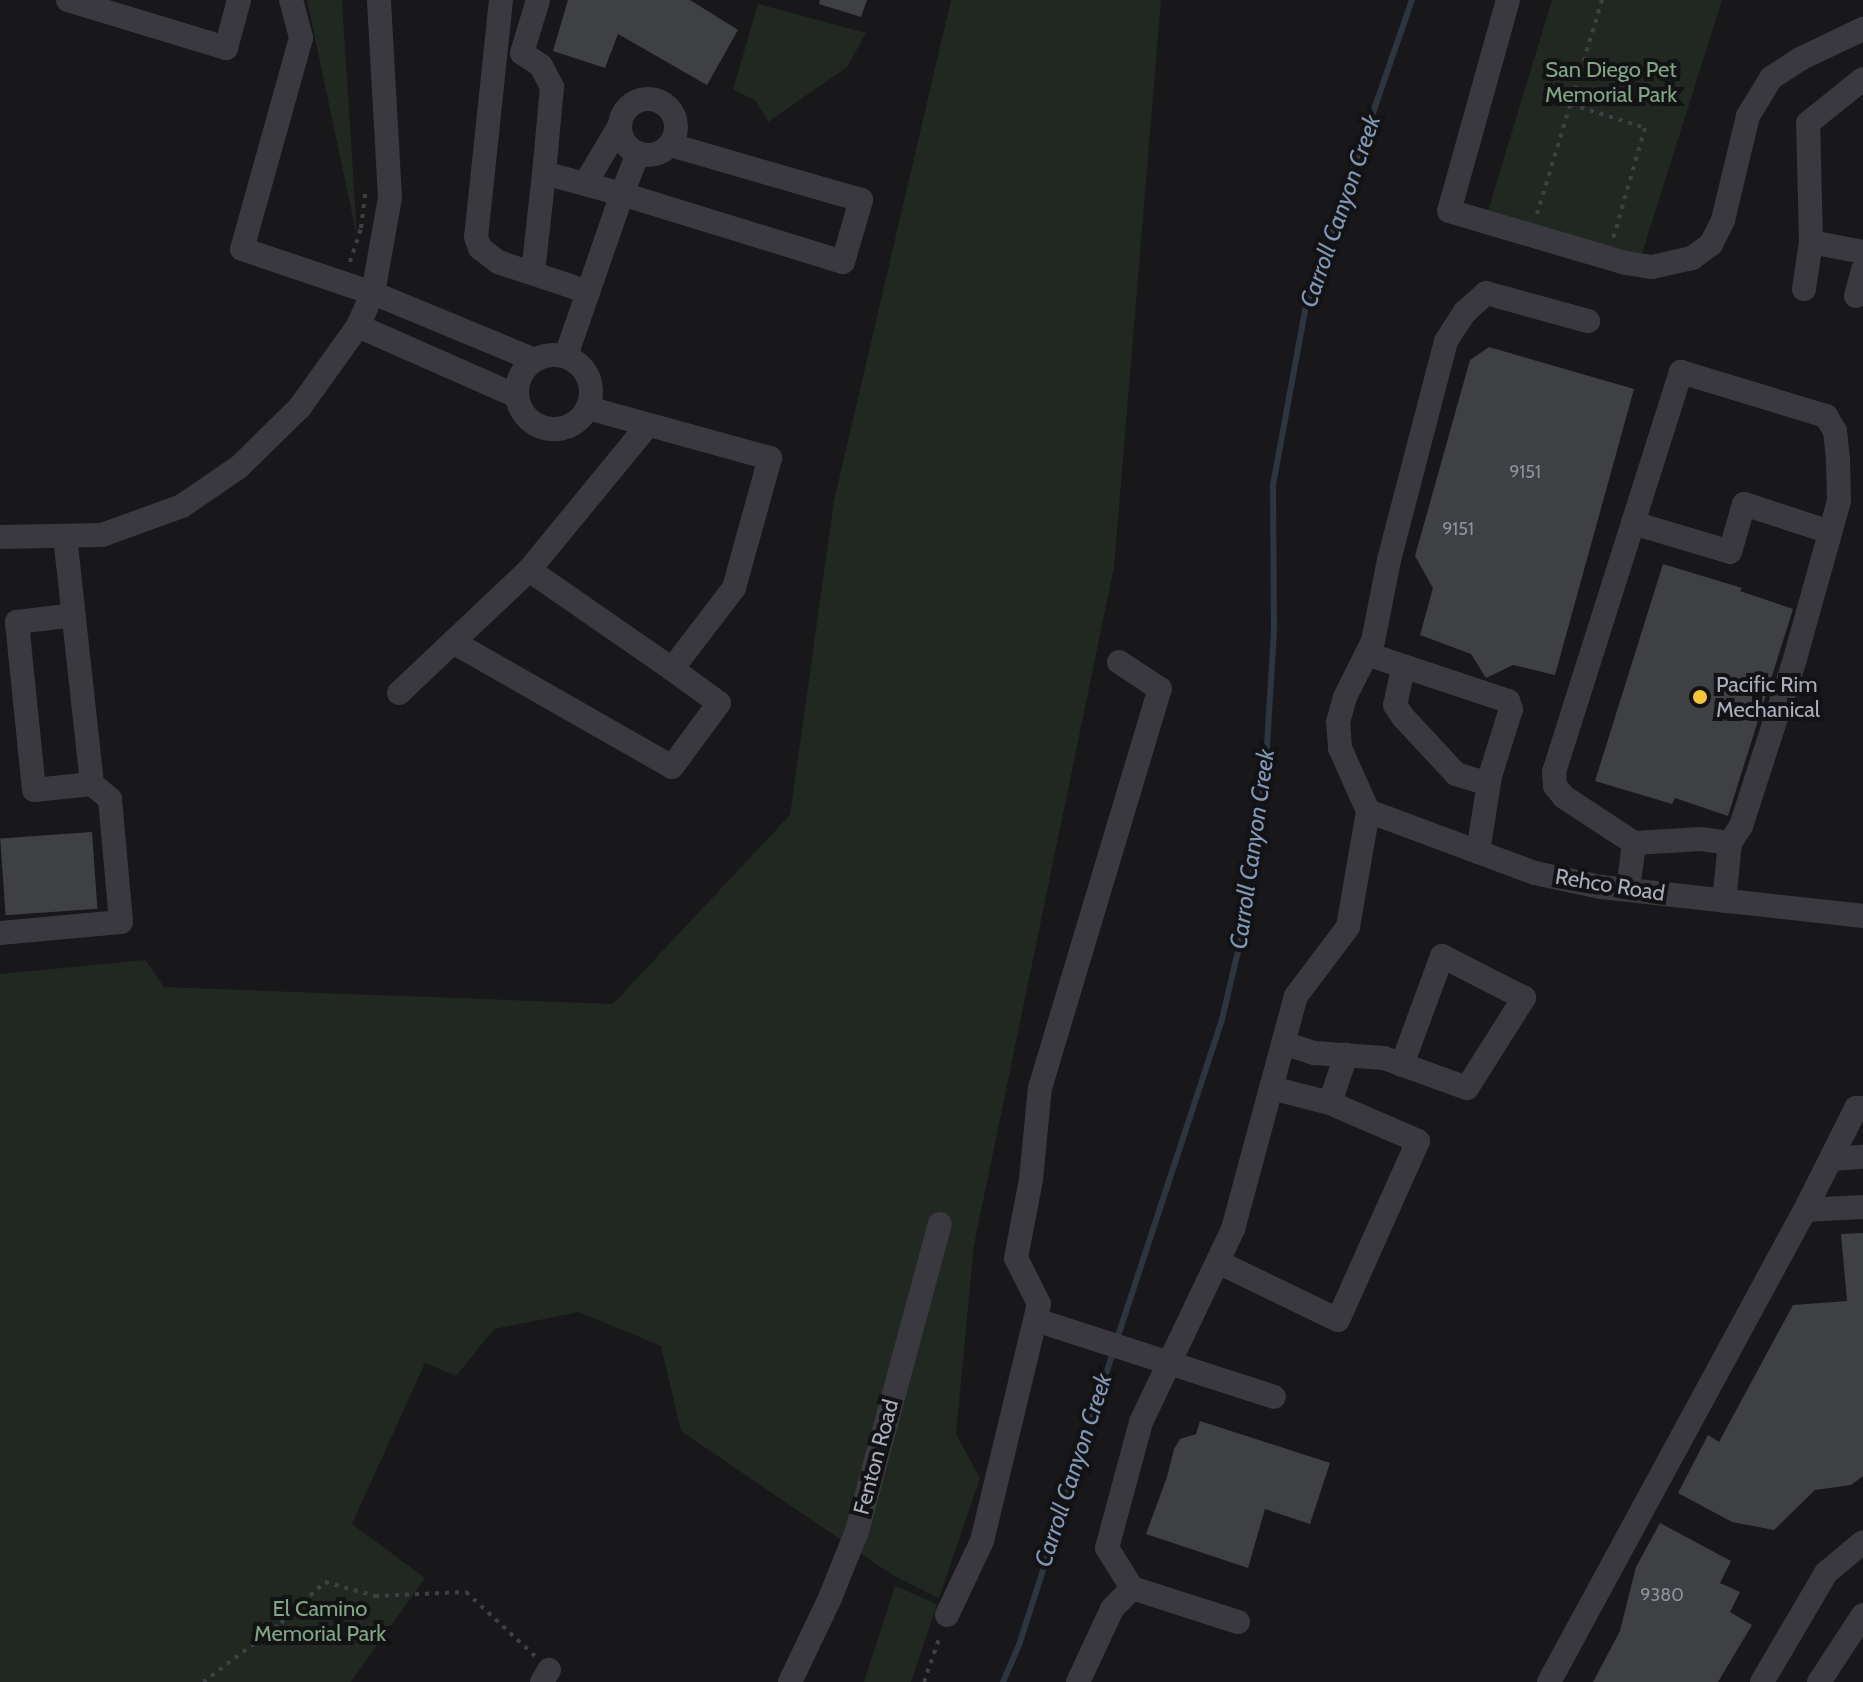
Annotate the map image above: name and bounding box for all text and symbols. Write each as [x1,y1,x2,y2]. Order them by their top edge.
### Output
park label: San Diego Pet Memorial Park [1545,56,1677,108]
water label: Carroll Canyon Creek [1294,111,1386,311]
house number: 9151 [1509,461,1541,483]
house number: 9151 [1442,518,1474,540]
place label: Pacific Rim Mechanical [1716,671,1820,722]
marker: Pacific Rim Mechanical [1691,688,1709,706]
water label: Carroll Canyon Creek [1224,747,1280,951]
street label: Rehco Road [1553,863,1667,907]
water label: Carroll Canyon Creek [1028,1370,1118,1570]
street label: Fenton Road [848,1396,904,1518]
house number: 9380 [1640,1584,1684,1606]
park label: El Camino Memorial Park [254,1595,386,1646]

